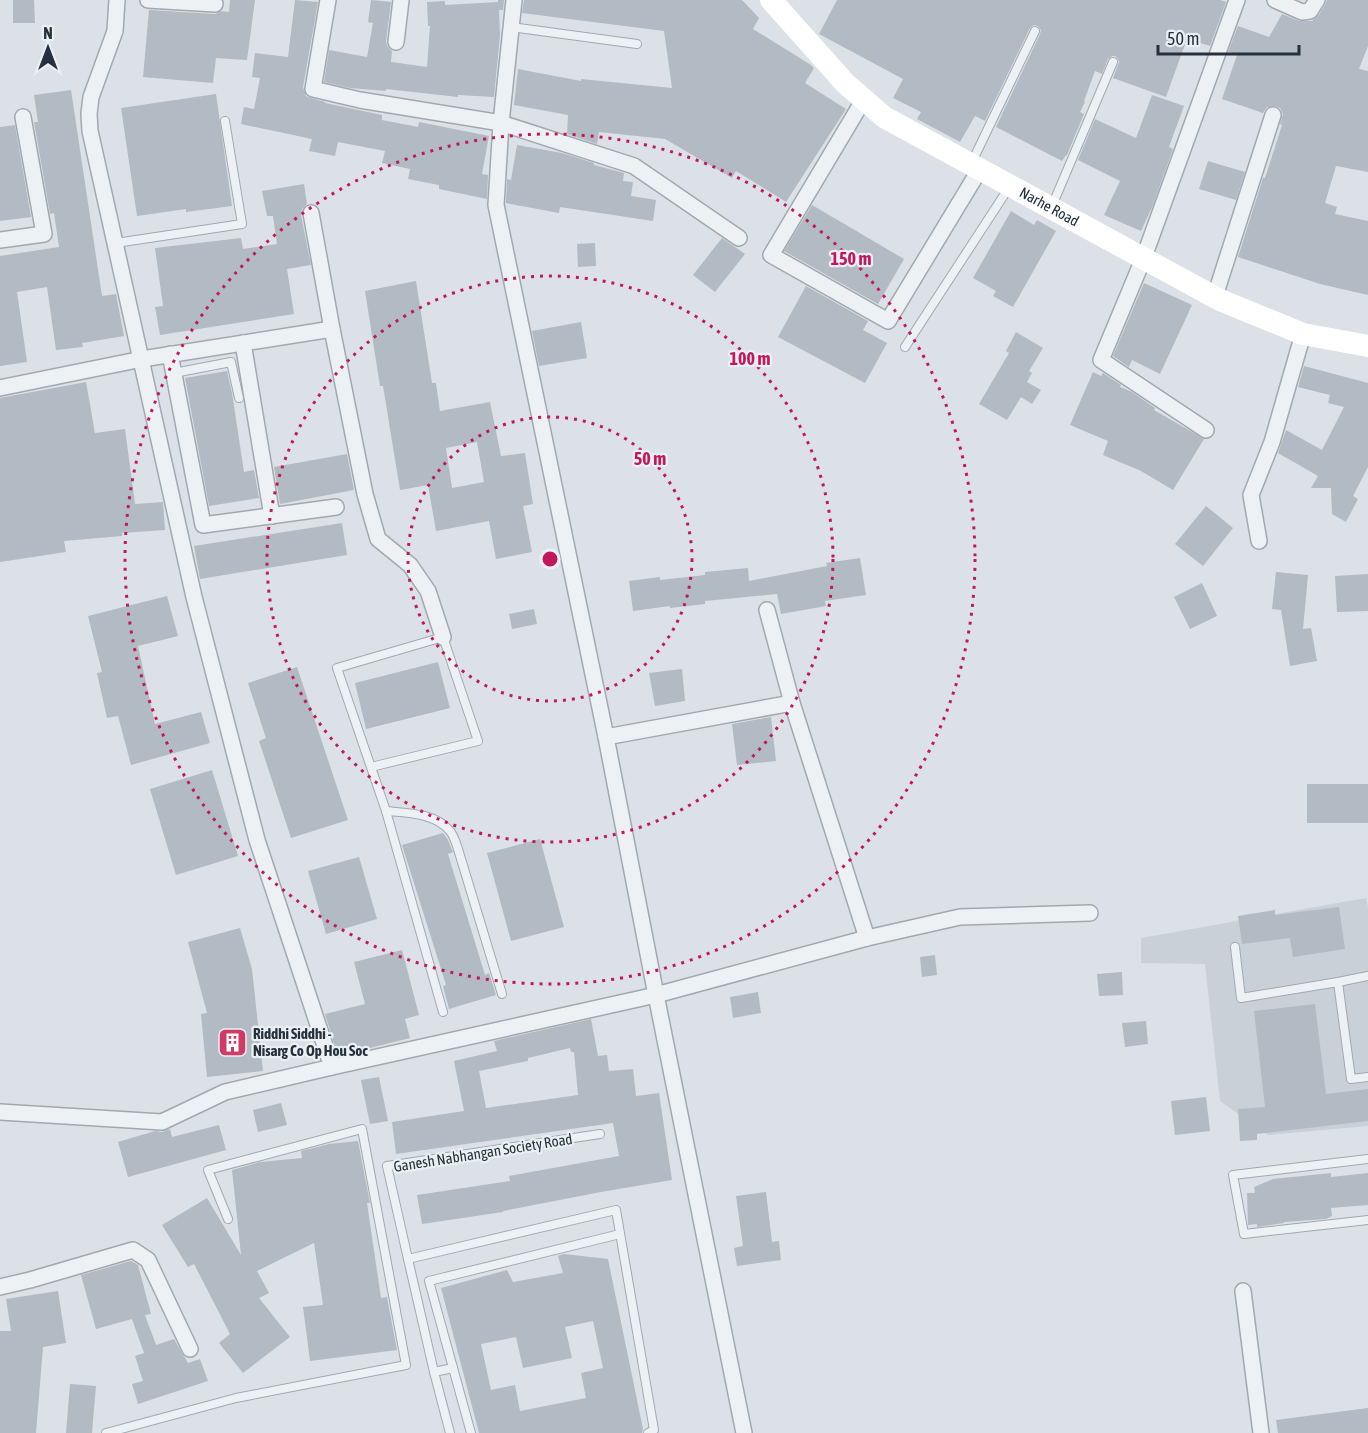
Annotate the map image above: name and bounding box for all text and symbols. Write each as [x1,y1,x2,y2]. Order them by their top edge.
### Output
north arrow [18,18,78,78]
scale bar [1158,18,1299,56]
text: N [43,24,53,42]
text: 50 m [1167,28,1199,49]
street label: Narhe Road [1017,183,1082,230]
text: 150 m [831,248,871,269]
text: 100 m [730,348,770,369]
text: 50 m [634,448,666,469]
centre of rings [540,549,560,569]
place label: Riddhi Siddhi - Nisarg Co Op Hou Soc [253,1025,368,1059]
building icon: Riddhi Siddhi - Nisarg Co Op Hou Soc [216,1027,248,1059]
street label: Ganesh Nabhangan Society Road [392,1130,574,1175]

